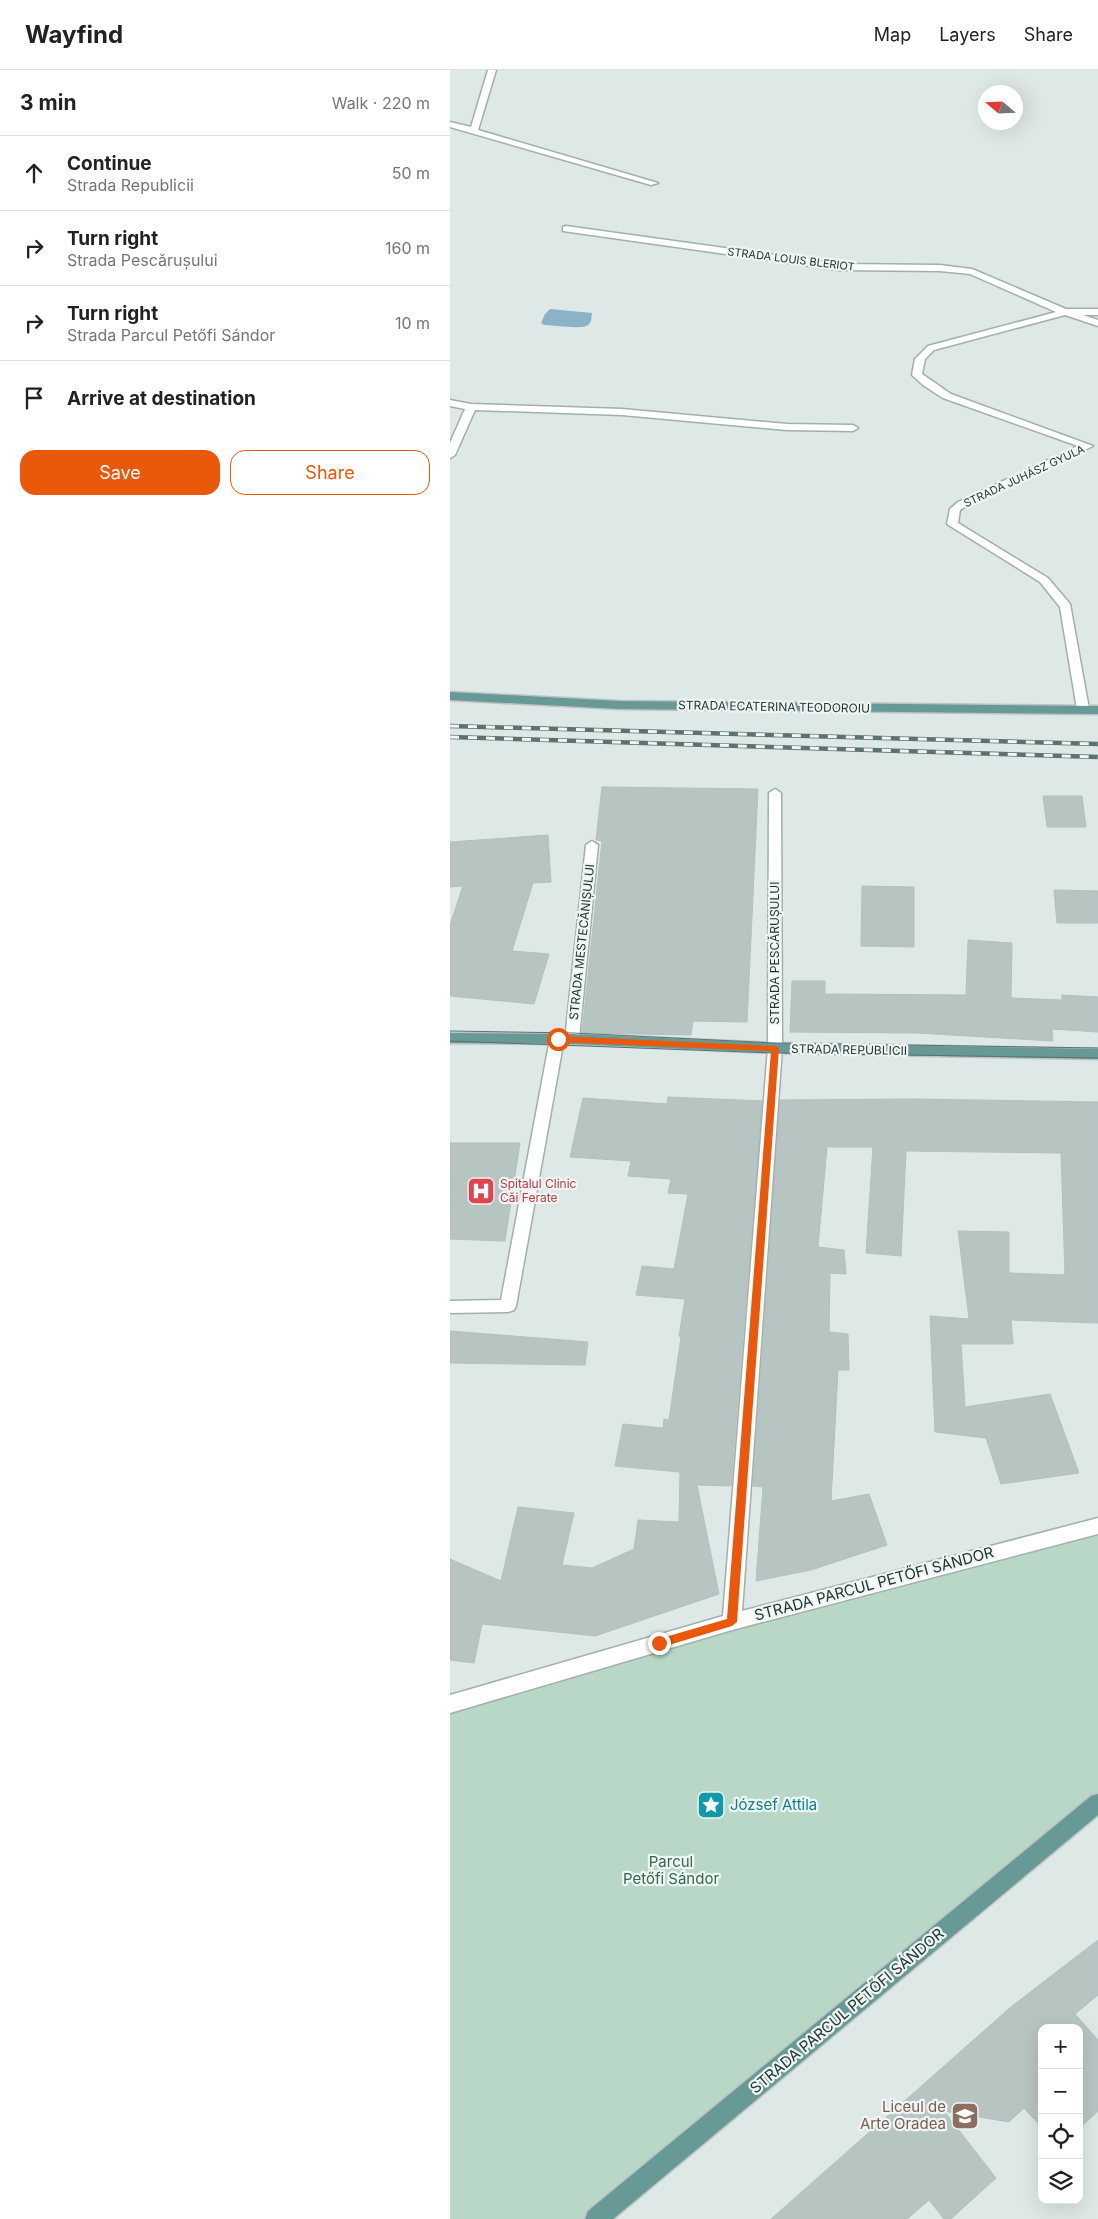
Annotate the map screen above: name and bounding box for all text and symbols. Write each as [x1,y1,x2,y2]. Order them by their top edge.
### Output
text: Wayfind [25,20,123,49]
text: Map [874,24,911,45]
text: Layers [939,24,996,45]
text: Share [1024,24,1073,45]
north arrow [978,85,1023,130]
text: 3 min [20,90,76,115]
text: Walk · 220 m [332,93,430,113]
text: Continue [67,152,152,175]
icon: ahead [20,159,48,187]
text: 50 m [392,163,430,183]
text: Strada Republicii [67,175,194,195]
text: Turn right [67,227,158,250]
icon: right [20,234,48,262]
text: 160 m [385,238,430,258]
street label: STRADA LOUIS BLERIOT [727,244,855,274]
text: Strada Pescărușului [67,250,218,270]
text: Turn right [67,302,158,325]
icon: right [20,309,48,337]
text: 10 m [395,313,430,333]
text: Strada Parcul Petőfi Sándor [67,325,275,345]
icon: arrive [20,384,48,412]
text: Arrive at destination [67,387,256,410]
street label: STRADA JUHÁSZ GYULA [961,442,1087,510]
button: Save [20,450,220,495]
button: Share [230,450,430,495]
street label: STRADA ECATERINA TEODOROIU [678,697,870,716]
street label: STRADA MESTECĂNIȘULUI [566,863,597,1021]
street label: STRADA PESCĂRUȘULUI [767,882,782,1024]
route start [547,1028,570,1051]
street label: STRADA REPUBLICII [791,1041,907,1058]
hospital icon: Spitalul Clinic Căi Ferate [466,1176,496,1206]
place label: Spitalul Clinic Căi Ferate [500,1176,577,1205]
street label: STRADA PARCUL PETŐFI SÁNDOR [752,1542,996,1625]
route end [648,1632,671,1655]
place icon: József Attila [696,1790,726,1820]
place label: József Attila [730,1795,817,1814]
park label: Parcul Petőfi Sándor [623,1852,719,1888]
street label: STRADA PARCUL PETŐFI SÁNDOR [746,1924,948,2097]
map controls [1038,2024,1083,2204]
button: + [1038,2024,1083,2069]
button: − [1038,2069,1083,2114]
place label: Liceul de Arte Oradea [860,2097,946,2133]
school or university icon: Liceul de Arte Oradea [950,2101,980,2131]
button: locate [1038,2114,1083,2159]
button: layers [1038,2159,1083,2204]

